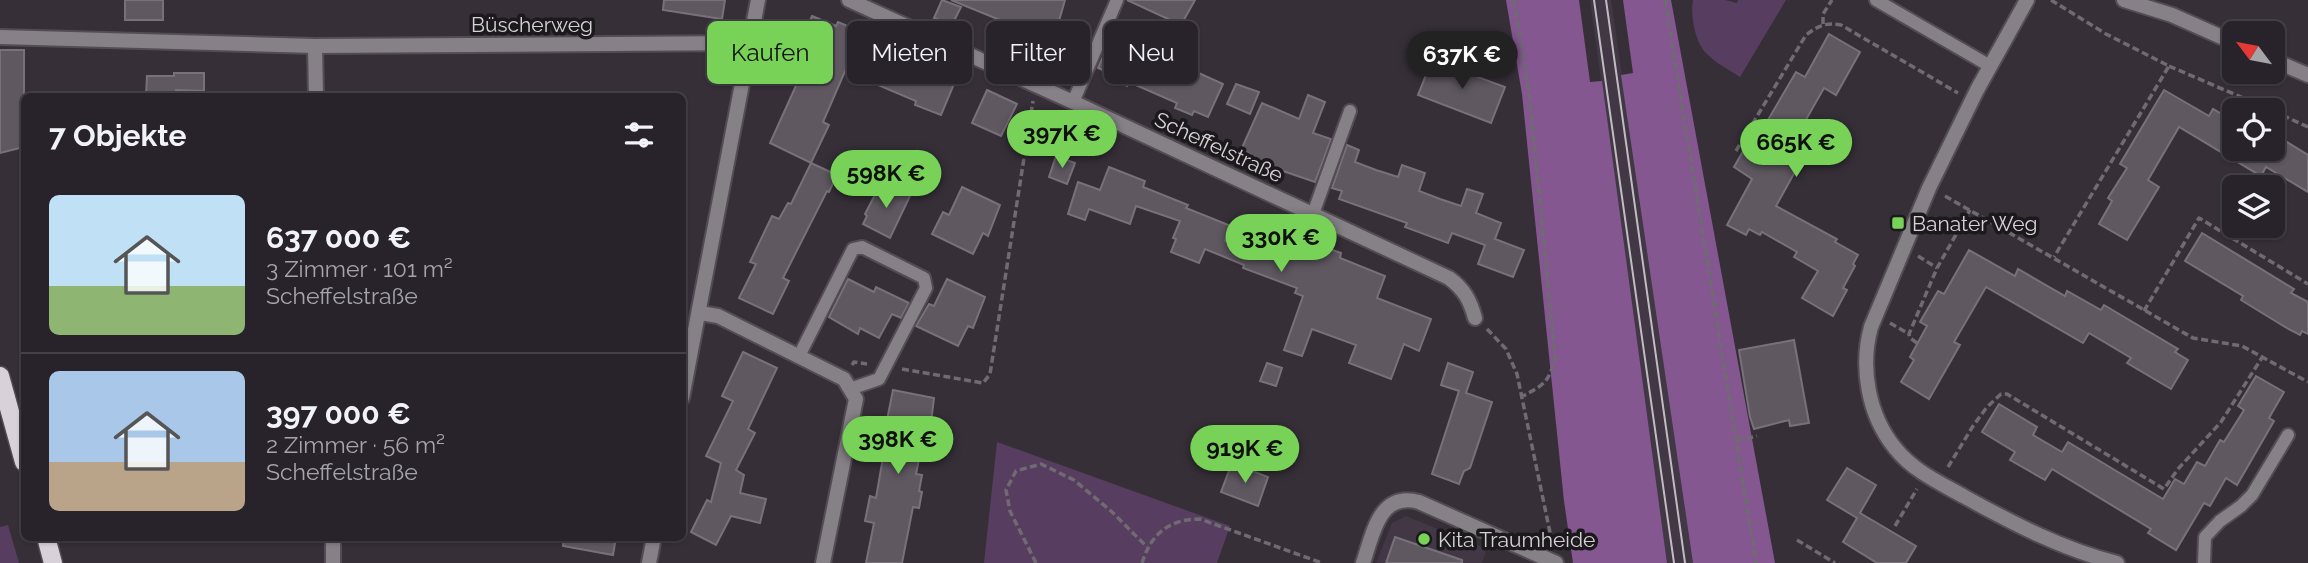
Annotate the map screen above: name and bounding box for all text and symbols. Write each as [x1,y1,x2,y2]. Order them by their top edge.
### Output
street label: Büscherweg [471,12,593,37]
chip: Kaufen [707,21,833,84]
chip: Mieten [847,21,972,84]
chip: Filter [986,21,1090,84]
chip: Neu [1104,21,1198,84]
north arrow [2222,21,2286,84]
map controls [2222,21,2285,238]
pin: 637K € [1405,32,1519,91]
text: 637K € [1423,40,1501,67]
button: locate [2222,98,2285,161]
street label: Scheffelstraße [1151,106,1287,188]
pin: 397K € [1005,110,1119,170]
icon: filters [620,116,658,154]
text: 7 Objekte [49,118,187,153]
text: 397K € [1023,119,1101,146]
pin: 665K € [1739,120,1853,179]
text: 665K € [1756,128,1836,155]
pin: 598K € [829,150,943,210]
text: 598K € [846,159,926,186]
button: layers [2222,175,2285,238]
place label: Banater Weg [1912,211,2038,236]
pin: 330K € [1224,215,1338,274]
marker: Banater Weg [1890,215,1906,231]
text: 637 000 € [266,220,411,255]
icon: home [105,223,189,307]
text: 330K € [1242,223,1320,250]
text: 3 Zimmer · 101 m² [266,255,453,282]
text: Scheffelstraße [266,282,418,309]
text: 397 000 € [266,396,411,431]
icon: home [105,399,189,483]
pin: 398K € [841,416,955,476]
text: 398K € [858,425,938,452]
pin: 919K € [1188,426,1302,485]
text: 2 Zimmer · 56 m² [266,431,445,458]
text: 919K € [1206,434,1284,461]
text: Scheffelstraße [266,458,418,485]
place label: Kita Traumheide [1438,527,1595,552]
marker: Kita Traumheide [1416,531,1432,547]

